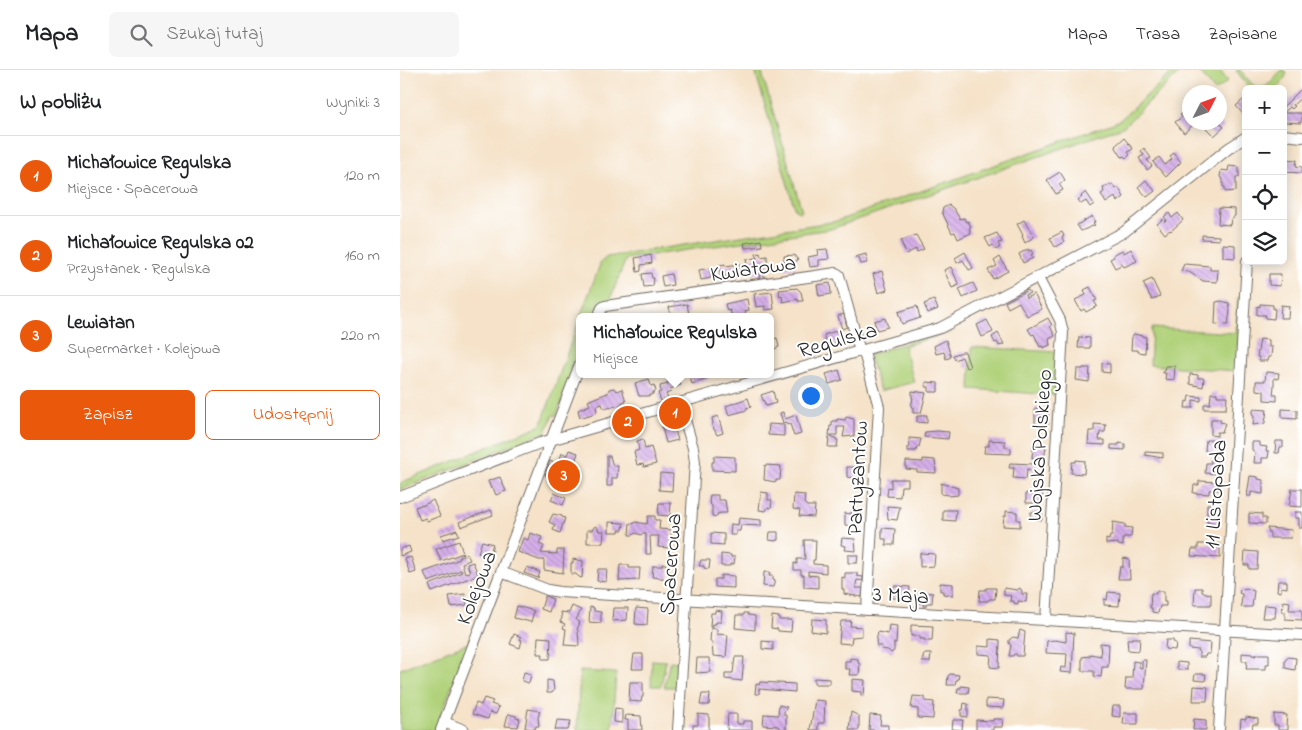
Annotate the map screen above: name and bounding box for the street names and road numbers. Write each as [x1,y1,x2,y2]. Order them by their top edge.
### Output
street label: Kwiatowa [709,248,798,292]
street label: Regulska [795,315,881,369]
street label: Wojska Polskiego [1020,368,1063,522]
street label: Partyzantów [840,420,879,536]
street label: 11 Listopada [1197,438,1237,550]
street label: Spacerowa [652,512,692,616]
street label: Kolejowa [449,546,507,630]
street label: 3 Maja [872,580,930,614]

